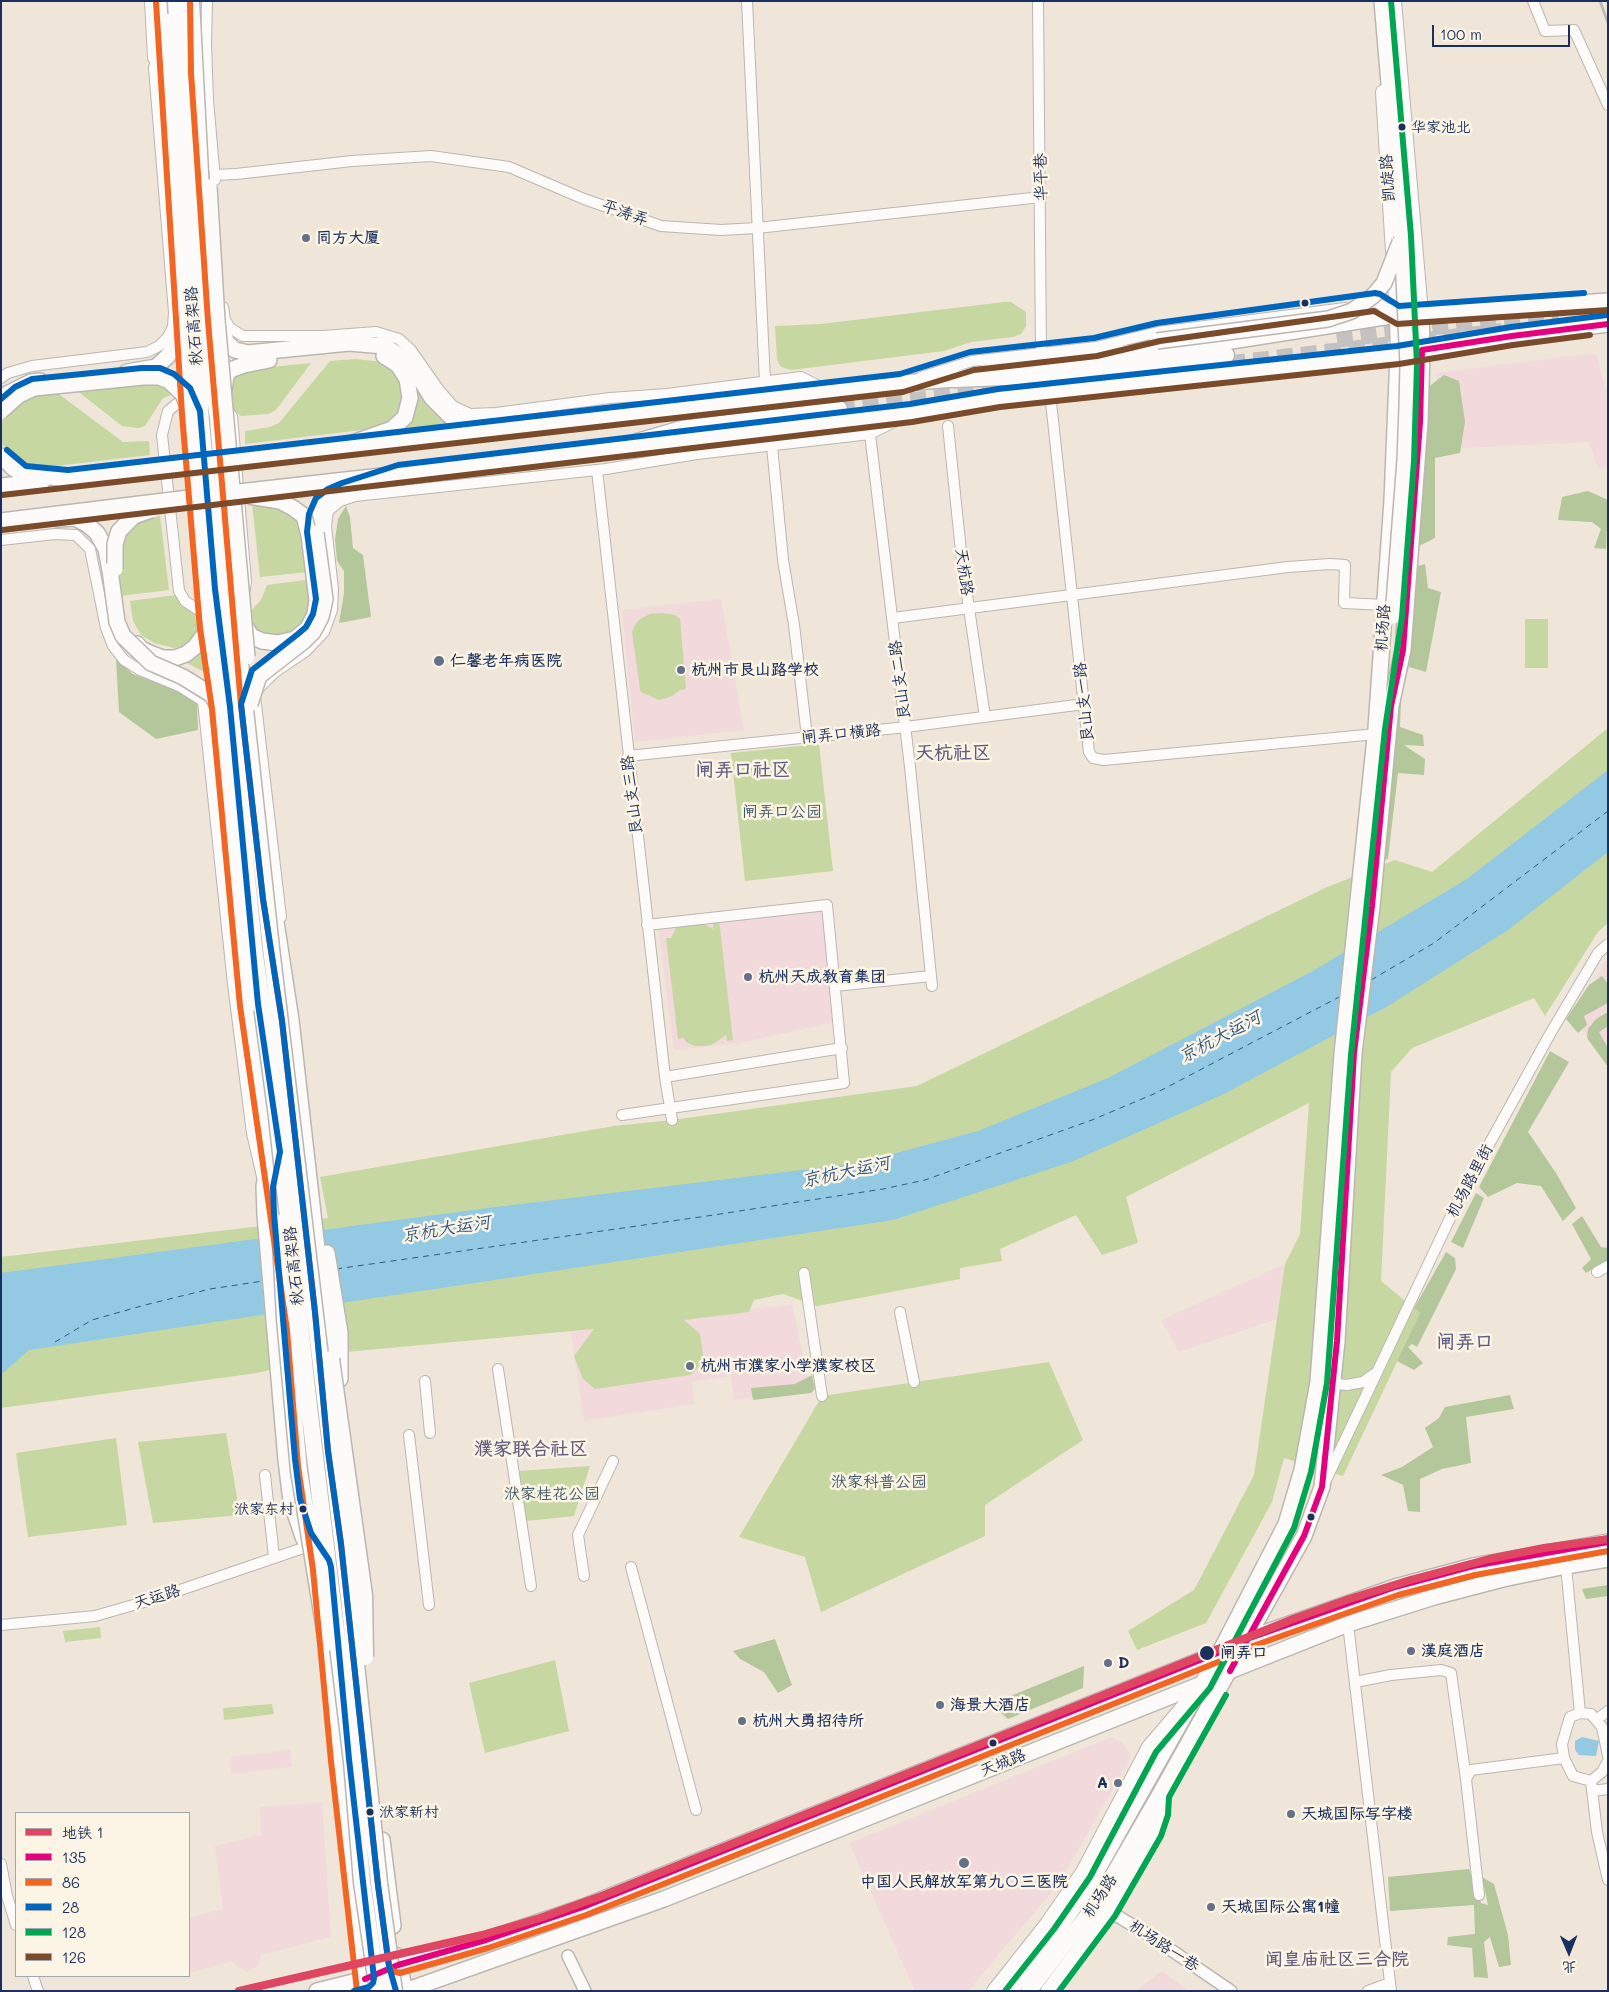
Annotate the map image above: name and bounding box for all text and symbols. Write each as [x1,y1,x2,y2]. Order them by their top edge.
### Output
scale bar [1434,15,1572,47]
text: 100 m [1440,24,1482,44]
place label: 华家池北 [1411,118,1471,136]
marker: 华家池北 [1397,122,1407,132]
street label: 华平巷 [1031,153,1051,201]
street label: 凯旋路 [1377,153,1399,203]
street label: 平涛弄 [599,196,651,230]
place label: 同方大厦 [316,228,380,248]
marker: 同方大厦 [300,232,312,244]
street label: 秋石高架路 [182,285,206,367]
unlabelled marker [1300,298,1310,308]
street label: 天杭路 [951,547,977,597]
street label: 机场路 [1372,603,1394,653]
street label: 艮山支二路 [886,639,914,721]
place label: 仁馨老年病医院 [450,651,562,671]
marker: 仁馨老年病医院 [432,654,446,668]
place label: 杭州市艮山路学校 [691,660,819,680]
street label: 艮山支一路 [1070,661,1098,743]
marker: 杭州市艮山路学校 [675,664,687,676]
street label: 闸弄口横路 [800,720,882,748]
district label: 天杭社区 [915,742,991,764]
street label: 艮山支三路 [618,754,646,836]
district label: 闸弄口社区 [696,759,790,781]
park label: 闸弄口公园 [742,802,822,822]
place label: 杭州天成教育集团 [758,967,886,987]
marker: 杭州天成教育集团 [742,971,754,983]
water label: 京杭大运河 [1175,1006,1265,1068]
street label: 机场路里街 [1443,1141,1497,1221]
water label: 京杭大运河 [800,1152,892,1192]
water label: 京杭大运河 [400,1211,492,1247]
street label: 秋石高架路 [280,1225,308,1307]
district label: 闸弄口 [1437,1331,1493,1353]
place label: 杭州市濮家小学濮家校区 [700,1356,876,1376]
marker: 杭州市濮家小学濮家校区 [684,1360,696,1372]
district label: 濮家联合社区 [474,1438,588,1460]
park label: 洑家科普公园 [831,1472,927,1492]
park label: 洑家桂花公园 [504,1484,600,1504]
place label: 洑家东村 [234,1500,294,1518]
marker: 洑家东村 [298,1504,308,1514]
unlabelled marker [1306,1512,1316,1522]
street label: 天运路 [131,1580,183,1614]
place label: 漢庭酒店 [1421,1641,1485,1661]
place label: 闸弄口 [1220,1643,1268,1663]
marker: 闸弄口 [1198,1644,1216,1662]
marker: 漢庭酒店 [1405,1645,1417,1657]
place label: D [1118,1653,1129,1673]
marker: D [1102,1657,1114,1669]
place label: 海景大酒店 [950,1695,1030,1715]
marker: 海景大酒店 [934,1699,946,1711]
place label: 杭州大勇招待所 [752,1711,864,1731]
marker: 杭州大勇招待所 [736,1715,748,1727]
unlabelled marker [988,1738,998,1748]
street label: 天城路 [977,1745,1029,1781]
place label: A [1097,1773,1108,1793]
marker: A [1112,1777,1124,1789]
place label: 洑家新村 [379,1803,439,1821]
place label: 天城国际写字楼 [1301,1804,1413,1824]
marker: 洑家新村 [365,1807,375,1817]
marker: 天城国际写字楼 [1285,1808,1297,1820]
legend [15,1812,190,1977]
text: 地铁 1 [62,1822,104,1842]
text: 135 [62,1847,86,1867]
marker: 中国人民解放军第九〇三医院 [957,1856,971,1870]
street label: 机场路 [1079,1871,1121,1921]
text: 86 [62,1872,80,1892]
place label: 中国人民解放军第九〇三医院 [860,1872,1068,1892]
text: 28 [62,1897,79,1917]
place label: 天城国际公寓1幢 [1221,1897,1340,1917]
marker: 天城国际公寓1幢 [1205,1901,1217,1913]
street label: 机场路一巷 [1125,1916,1203,1976]
text: 128 [62,1922,86,1942]
north arrow [1544,1927,1594,1977]
text: 126 [62,1947,86,1967]
district label: 闻皇庙社区三合院 [1265,1948,1409,1970]
text: 北 [1562,1958,1576,1977]

